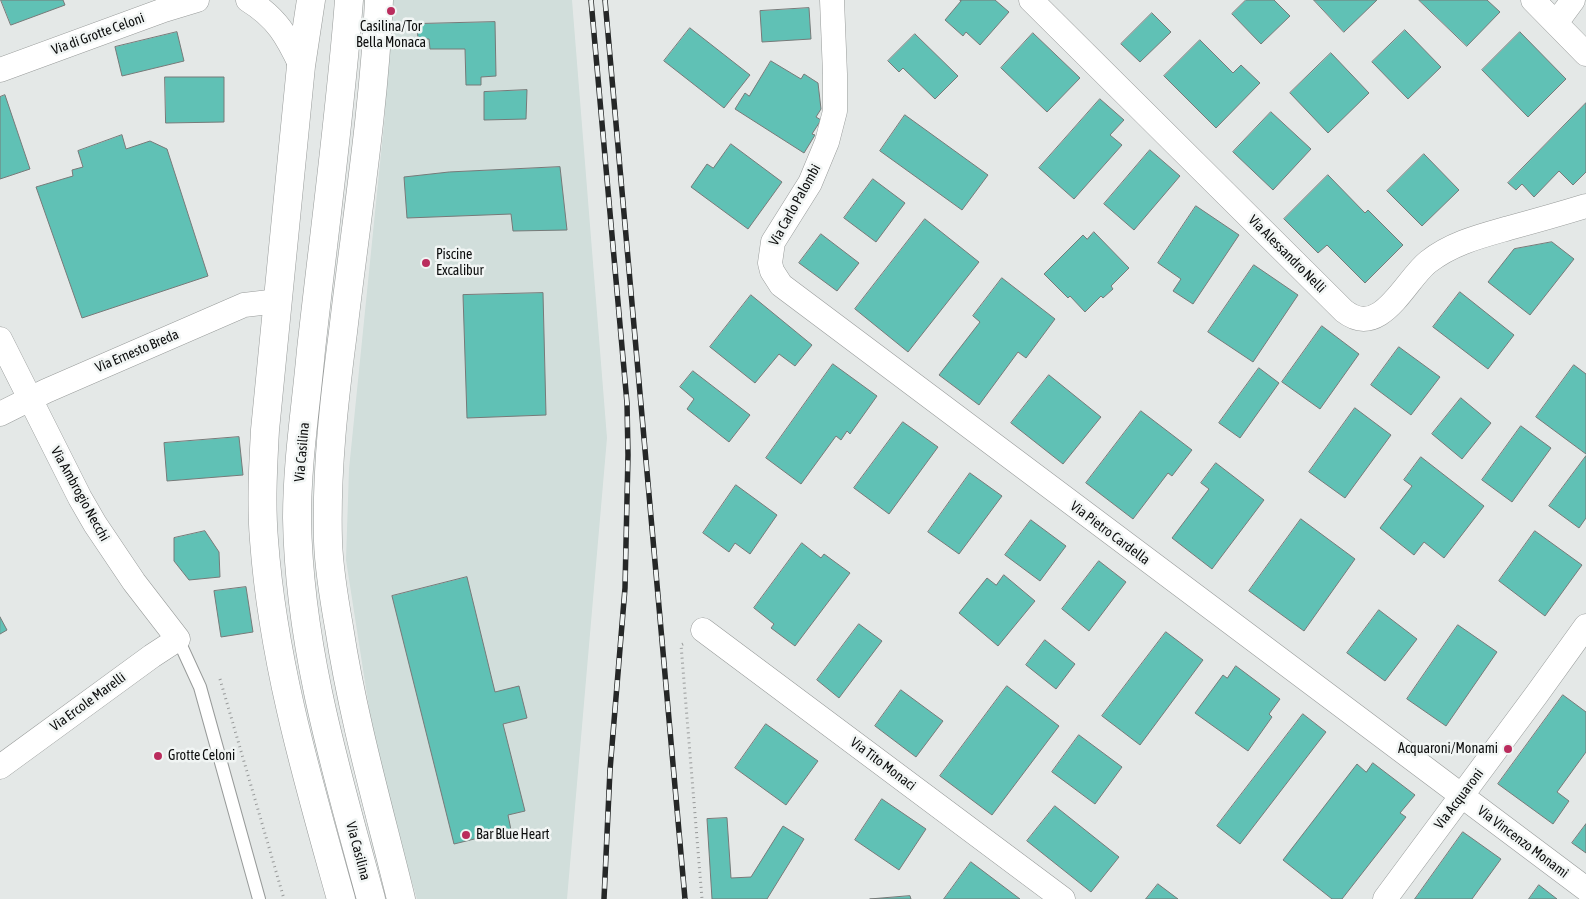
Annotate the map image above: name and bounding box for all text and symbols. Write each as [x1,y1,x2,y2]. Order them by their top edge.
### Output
marker: Casilina/Tor Bella Monaca [385,5,397,17]
street label: Via di Grotte Celoni [49,9,147,59]
place label: Casilina/Tor Bella Monaca [356,19,426,52]
street label: Via Carlo Palombi [766,161,824,249]
street label: Via Alessandro Nelli [1245,212,1329,296]
place label: Piscine Excalibur [436,247,484,280]
marker: Piscine Excalibur [420,257,432,269]
street label: Via Ernesto Breda [93,326,181,376]
street label: Via Casilina [291,422,313,482]
street label: Via Ambrogio Necchi [47,444,113,544]
street label: Via Pietro Cardella [1067,498,1153,568]
street label: Via Ercole Marelli [47,669,129,735]
street label: Via Tito Monaci [847,734,919,794]
place label: Acquaroni/Monami [1398,741,1498,757]
marker: Acquaroni/Monami [1502,743,1514,755]
place label: Grotte Celoni [168,748,235,764]
marker: Grotte Celoni [152,750,164,762]
street label: Via Acquaroni [1431,766,1487,832]
street label: Via Vincenzo Monamì [1474,802,1572,882]
street label: Via Casilina [342,820,374,882]
place label: Bar Blue Heart [476,827,550,843]
marker: Bar Blue Heart [460,829,472,841]

